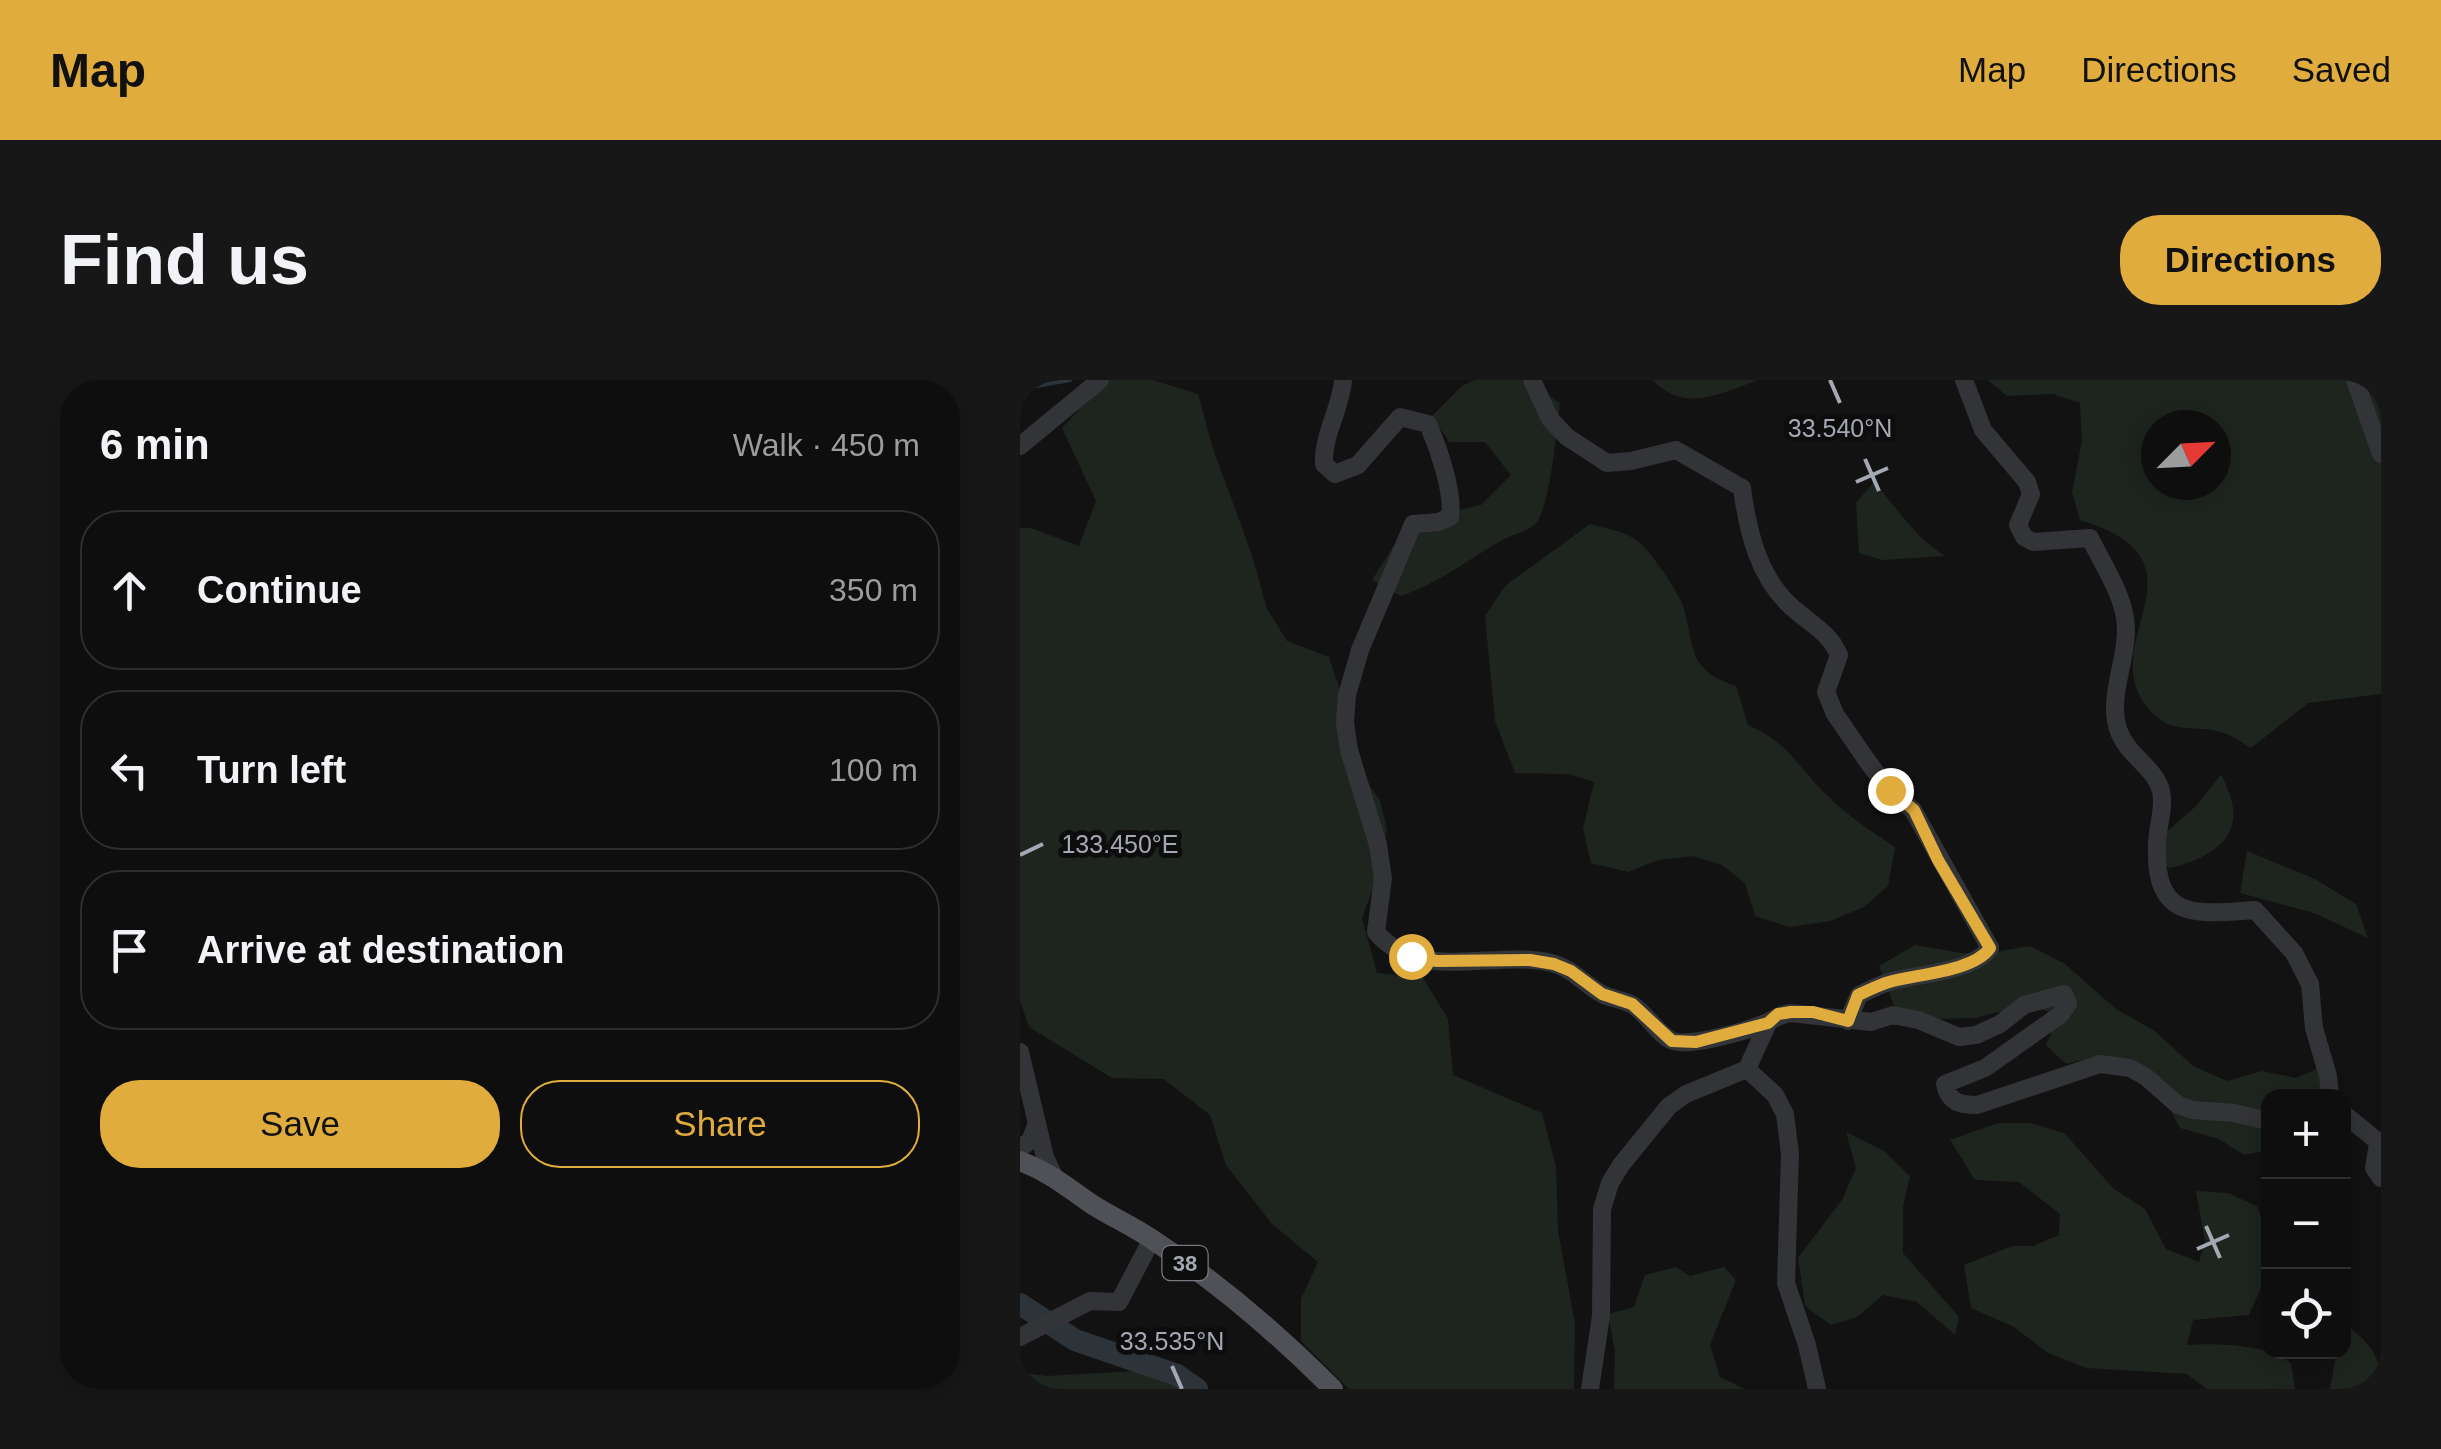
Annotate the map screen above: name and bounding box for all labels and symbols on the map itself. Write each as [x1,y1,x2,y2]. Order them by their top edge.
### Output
north arrow [2141,410,2231,500]
text: 33.540°N [1788,414,1892,442]
route end [1868,768,1914,814]
text: 133.450°E [1061,830,1179,858]
route start [1389,934,1435,980]
road number: 38 [1162,1246,1208,1280]
text: 33.535°N [1120,1327,1224,1355]

